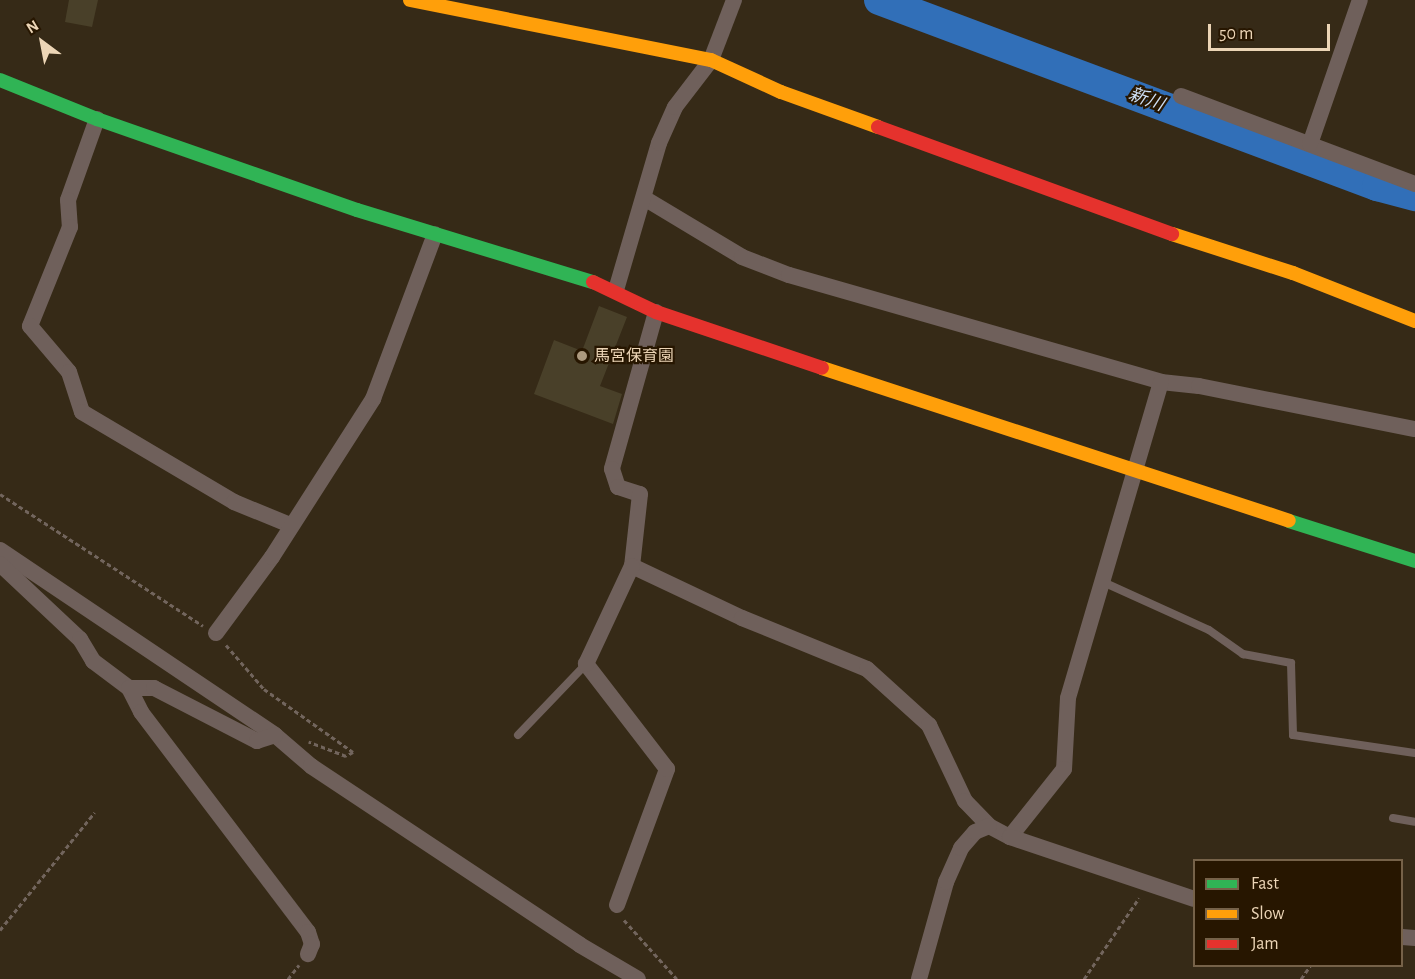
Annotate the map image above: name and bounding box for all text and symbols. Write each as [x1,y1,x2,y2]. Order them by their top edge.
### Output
north arrow [12,12,72,72]
scale bar [1211,12,1332,50]
text: N [24,17,41,36]
text: 50 m [1219,25,1253,43]
water label: 新川 [1125,84,1167,116]
place label: 馬宮保育園 [594,346,674,366]
marker: 馬宮保育園 [575,349,589,363]
legend [1193,859,1403,967]
text: Fast [1251,875,1279,893]
text: Slow [1251,905,1284,923]
text: Jam [1251,935,1279,953]

